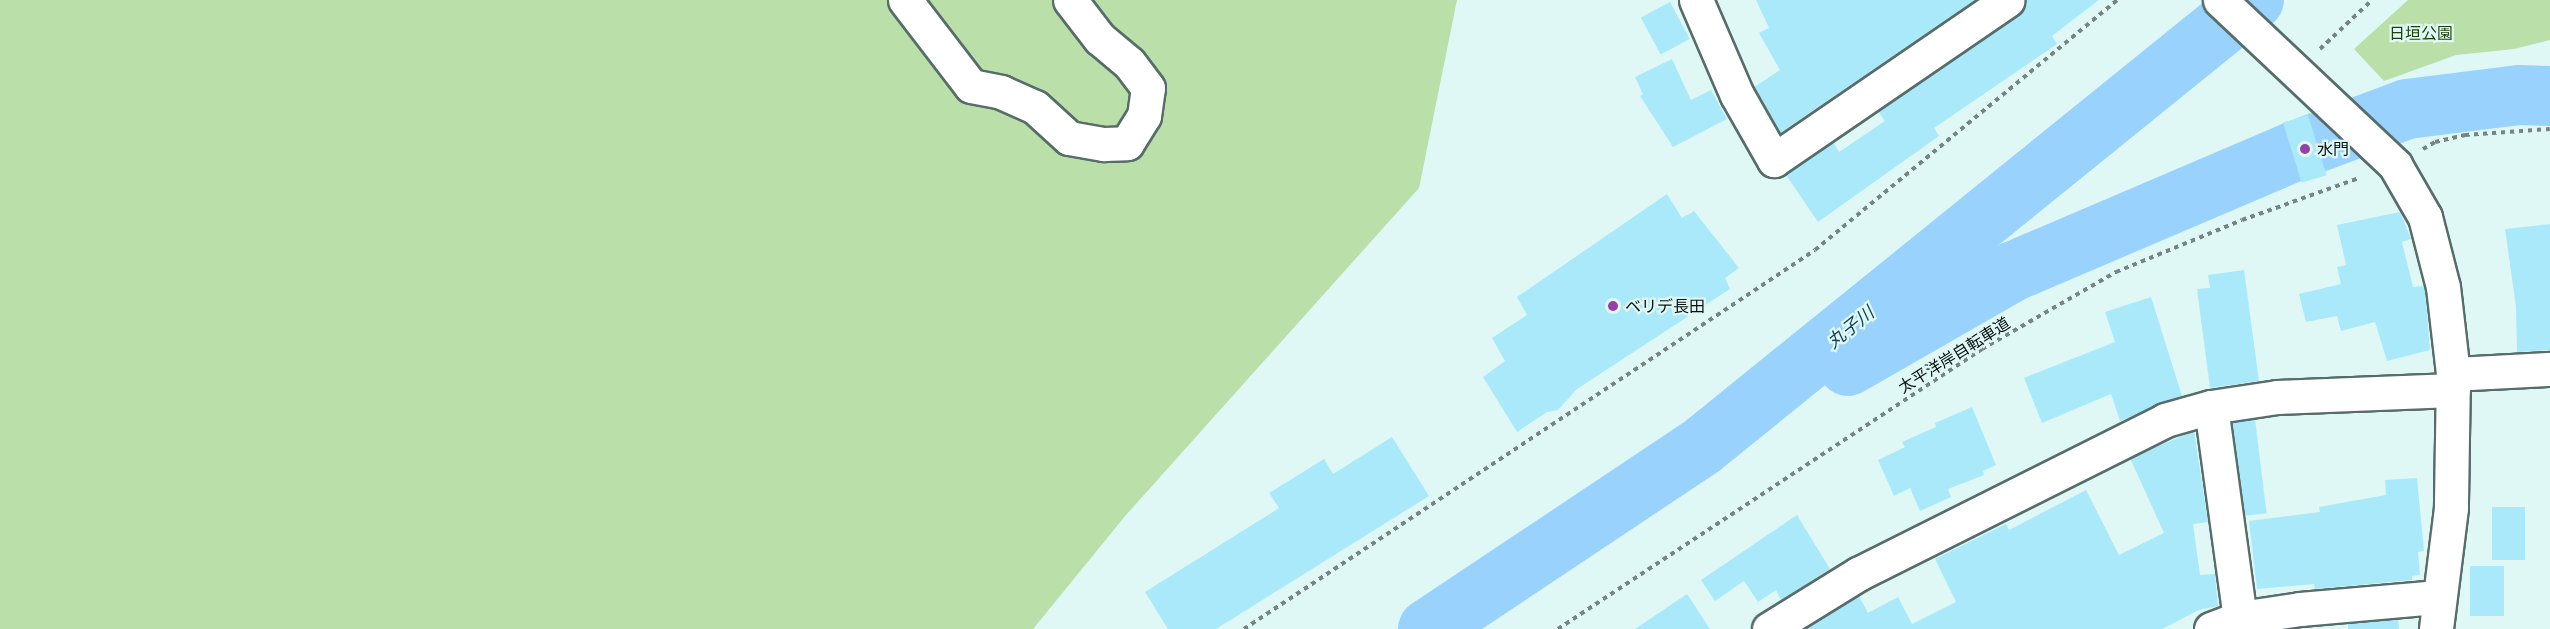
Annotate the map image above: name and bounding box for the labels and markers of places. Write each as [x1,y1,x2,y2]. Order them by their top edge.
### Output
place label: 水門 [2317,139,2349,159]
marker: 水門 [2298,142,2312,156]
place label: ベリデ長田 [1625,296,1705,316]
marker: ベリデ長田 [1606,299,1620,313]

